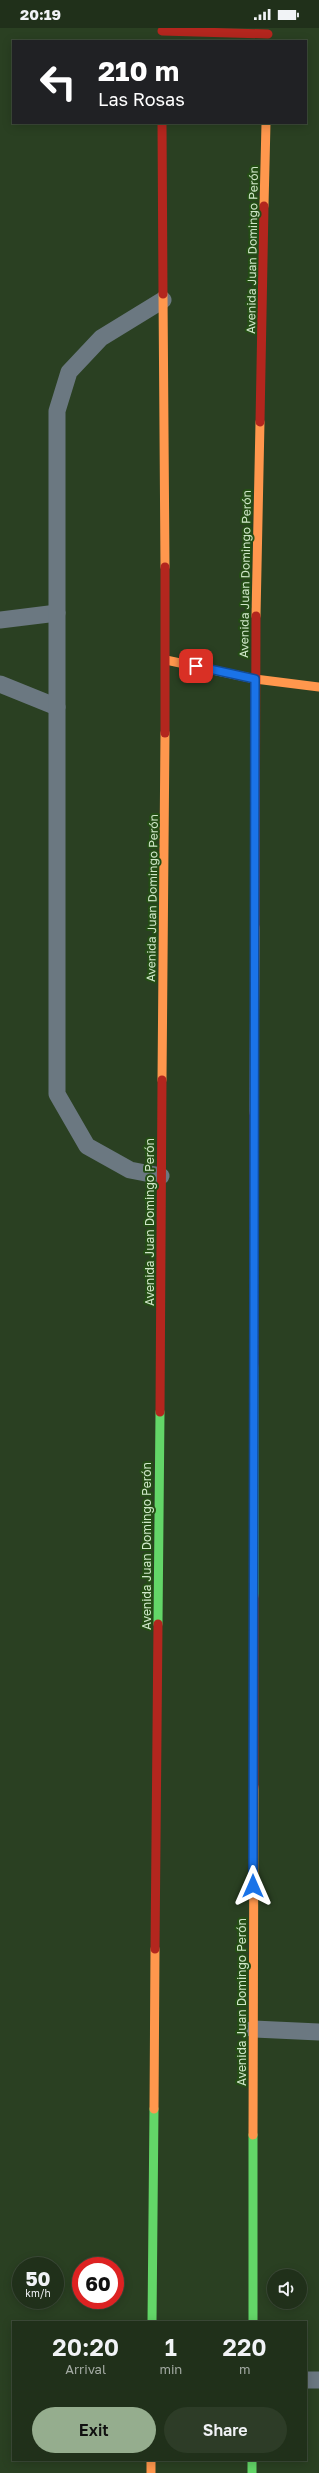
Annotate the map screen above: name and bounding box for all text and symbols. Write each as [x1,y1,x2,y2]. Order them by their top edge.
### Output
text: 20:19 [20,5,61,23]
text: 210 m [98,54,179,87]
icon: left [32,56,84,108]
text: Las Rosas [98,88,185,110]
street label: Avenida Juan Domingo Perón [243,166,261,334]
street label: Avenida Juan Domingo Perón [236,490,254,658]
pin [179,649,213,683]
icon: arrive [185,655,207,677]
street label: Avenida Juan Domingo Perón [143,814,161,982]
street label: Avenida Juan Domingo Perón [142,1138,157,1306]
street label: Avenida Juan Domingo Perón [139,1462,154,1630]
position arrow [232,1865,274,1907]
street label: Avenida Juan Domingo Perón [234,1918,249,2086]
speed limit sign: 60 [72,2257,124,2309]
text: 50 [25,2266,51,2290]
map controls [267,2269,307,2309]
button: sound [267,2269,307,2309]
text: km/h [25,2287,51,2299]
text: 20:20 [52,2332,119,2361]
text: 1 [165,2332,177,2361]
text: 220 [223,2332,267,2361]
text: Arrival [65,2361,106,2377]
text: min [159,2361,182,2377]
text: m [239,2361,250,2377]
button: Exit [32,2407,156,2453]
button: Share [164,2407,287,2453]

